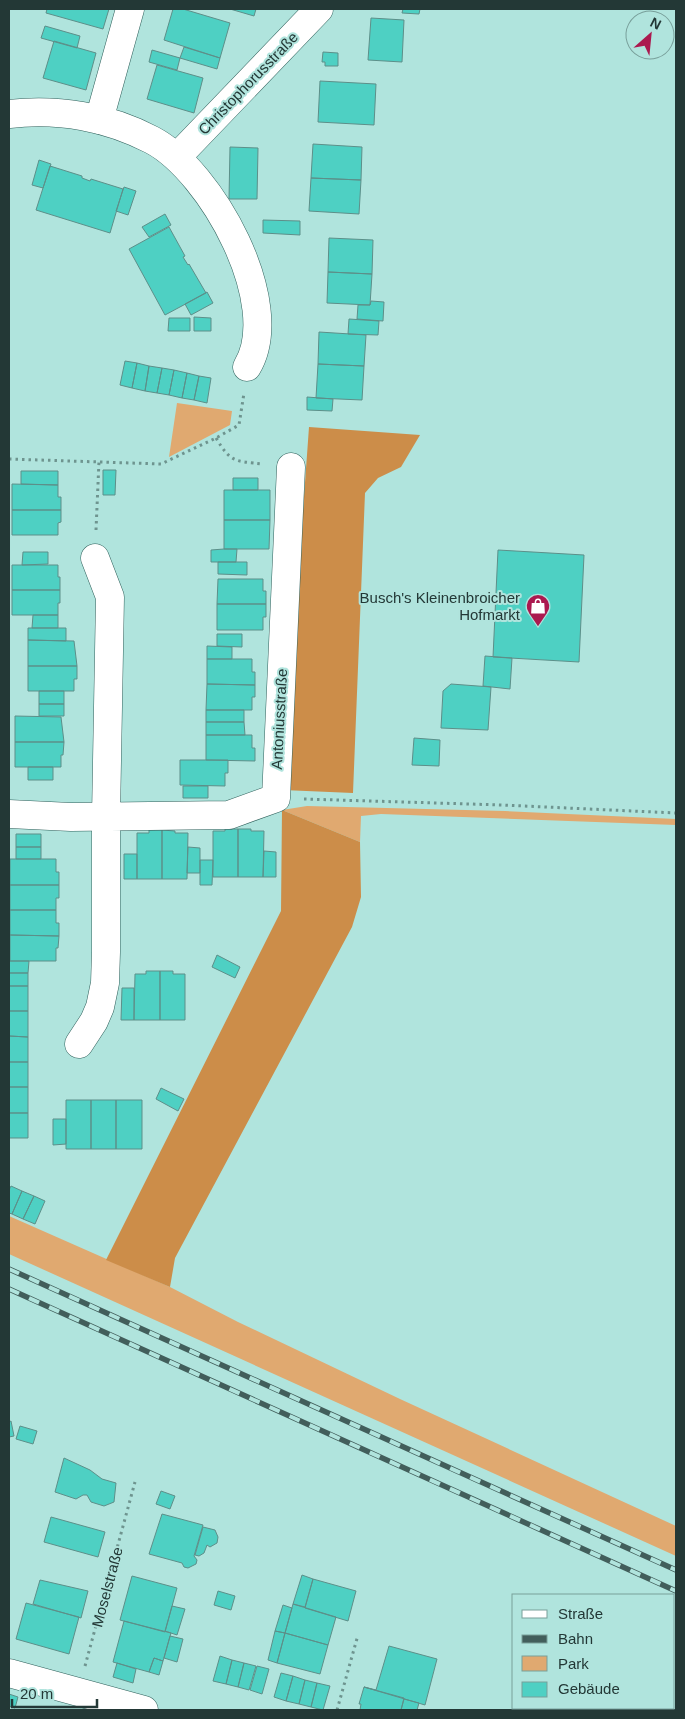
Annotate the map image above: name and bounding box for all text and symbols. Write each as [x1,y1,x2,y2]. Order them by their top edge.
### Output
north arrow [625,10,675,60]
text: N [648,14,664,33]
street label: Christophorusstraße [195,28,301,138]
place label: Busch's Kleinenbroicher Hofmarkt [360,589,521,623]
shop icon: Busch's Kleinenbroicher Hofmarkt [525,593,551,627]
street label: Antoniusstraße [268,668,290,770]
street label: Moselstraße [88,1545,126,1629]
legend [512,1594,675,1709]
text: Straße [558,1605,603,1622]
text: Bahn [558,1630,593,1647]
text: Park [558,1655,589,1672]
scale bar [12,1676,98,1708]
text: Gebäude [558,1680,620,1697]
text: 20 m [20,1685,53,1702]

